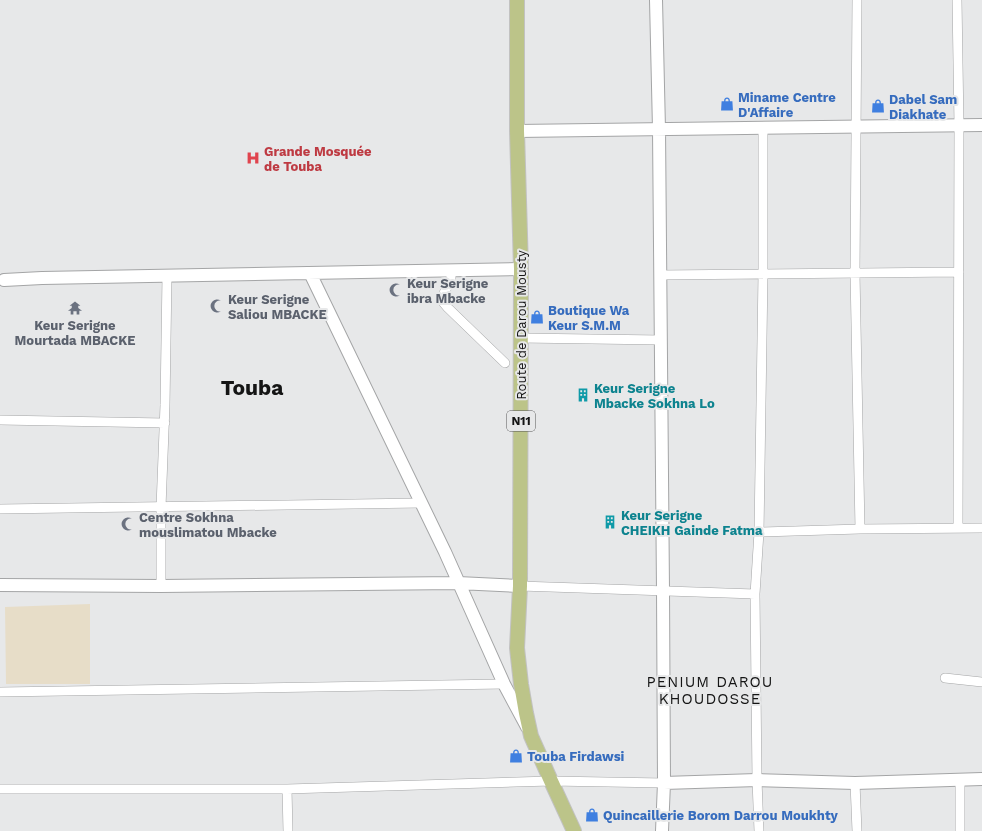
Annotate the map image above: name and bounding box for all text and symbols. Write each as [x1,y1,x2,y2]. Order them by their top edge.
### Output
place label: Miname Centre D'Affaire [738,90,836,120]
place label: Dabel Sam Diakhate [889,92,957,122]
shop icon: Miname Centre D'Affaire [719,96,735,112]
shop icon: Dabel Sam Diakhate [870,98,886,114]
place label: Grande Mosquée de Touba [264,144,372,174]
hospital icon: Grande Mosquée de Touba [245,150,261,166]
street label: Route de Darou Mousty [514,250,529,400]
place label: Keur Serigne ibra Mbacke [407,276,489,306]
mosque icon: Keur Serigne ibra Mbacke [388,282,404,298]
place label: Keur Serigne Saliou MBACKE [228,292,327,322]
mosque icon: Keur Serigne Saliou MBACKE [209,298,225,314]
temple icon: Keur Serigne Mourtada MBACKE [67,300,83,316]
place label: Boutique Wa Keur S.M.M [548,303,630,333]
shop icon: Boutique Wa Keur S.M.M [529,309,545,325]
place label: Keur Serigne Mourtada MBACKE [15,318,135,348]
district label: Touba [221,375,284,400]
place label: Keur Serigne Mbacke Sokhna Lo [594,381,715,411]
building icon: Keur Serigne Mbacke Sokhna Lo [575,387,591,403]
road number: N11 [507,411,535,431]
place label: Keur Serigne CHEIKH Gainde Fatma [621,508,763,538]
place label: Centre Sokhna mouslimatou Mbacke [139,510,277,540]
building icon: Keur Serigne CHEIKH Gainde Fatma [602,514,618,530]
mosque icon: Centre Sokhna mouslimatou Mbacke [120,516,136,532]
district label: PENIUM DAROU KHOUDOSSE [647,673,773,708]
shop icon: Touba Firdawsi [508,748,524,764]
place label: Touba Firdawsi [527,749,625,764]
shop icon: Quincaillerie Borom Darrou Moukhty [584,807,600,823]
place label: Quincaillerie Borom Darrou Moukhty [603,808,839,823]

